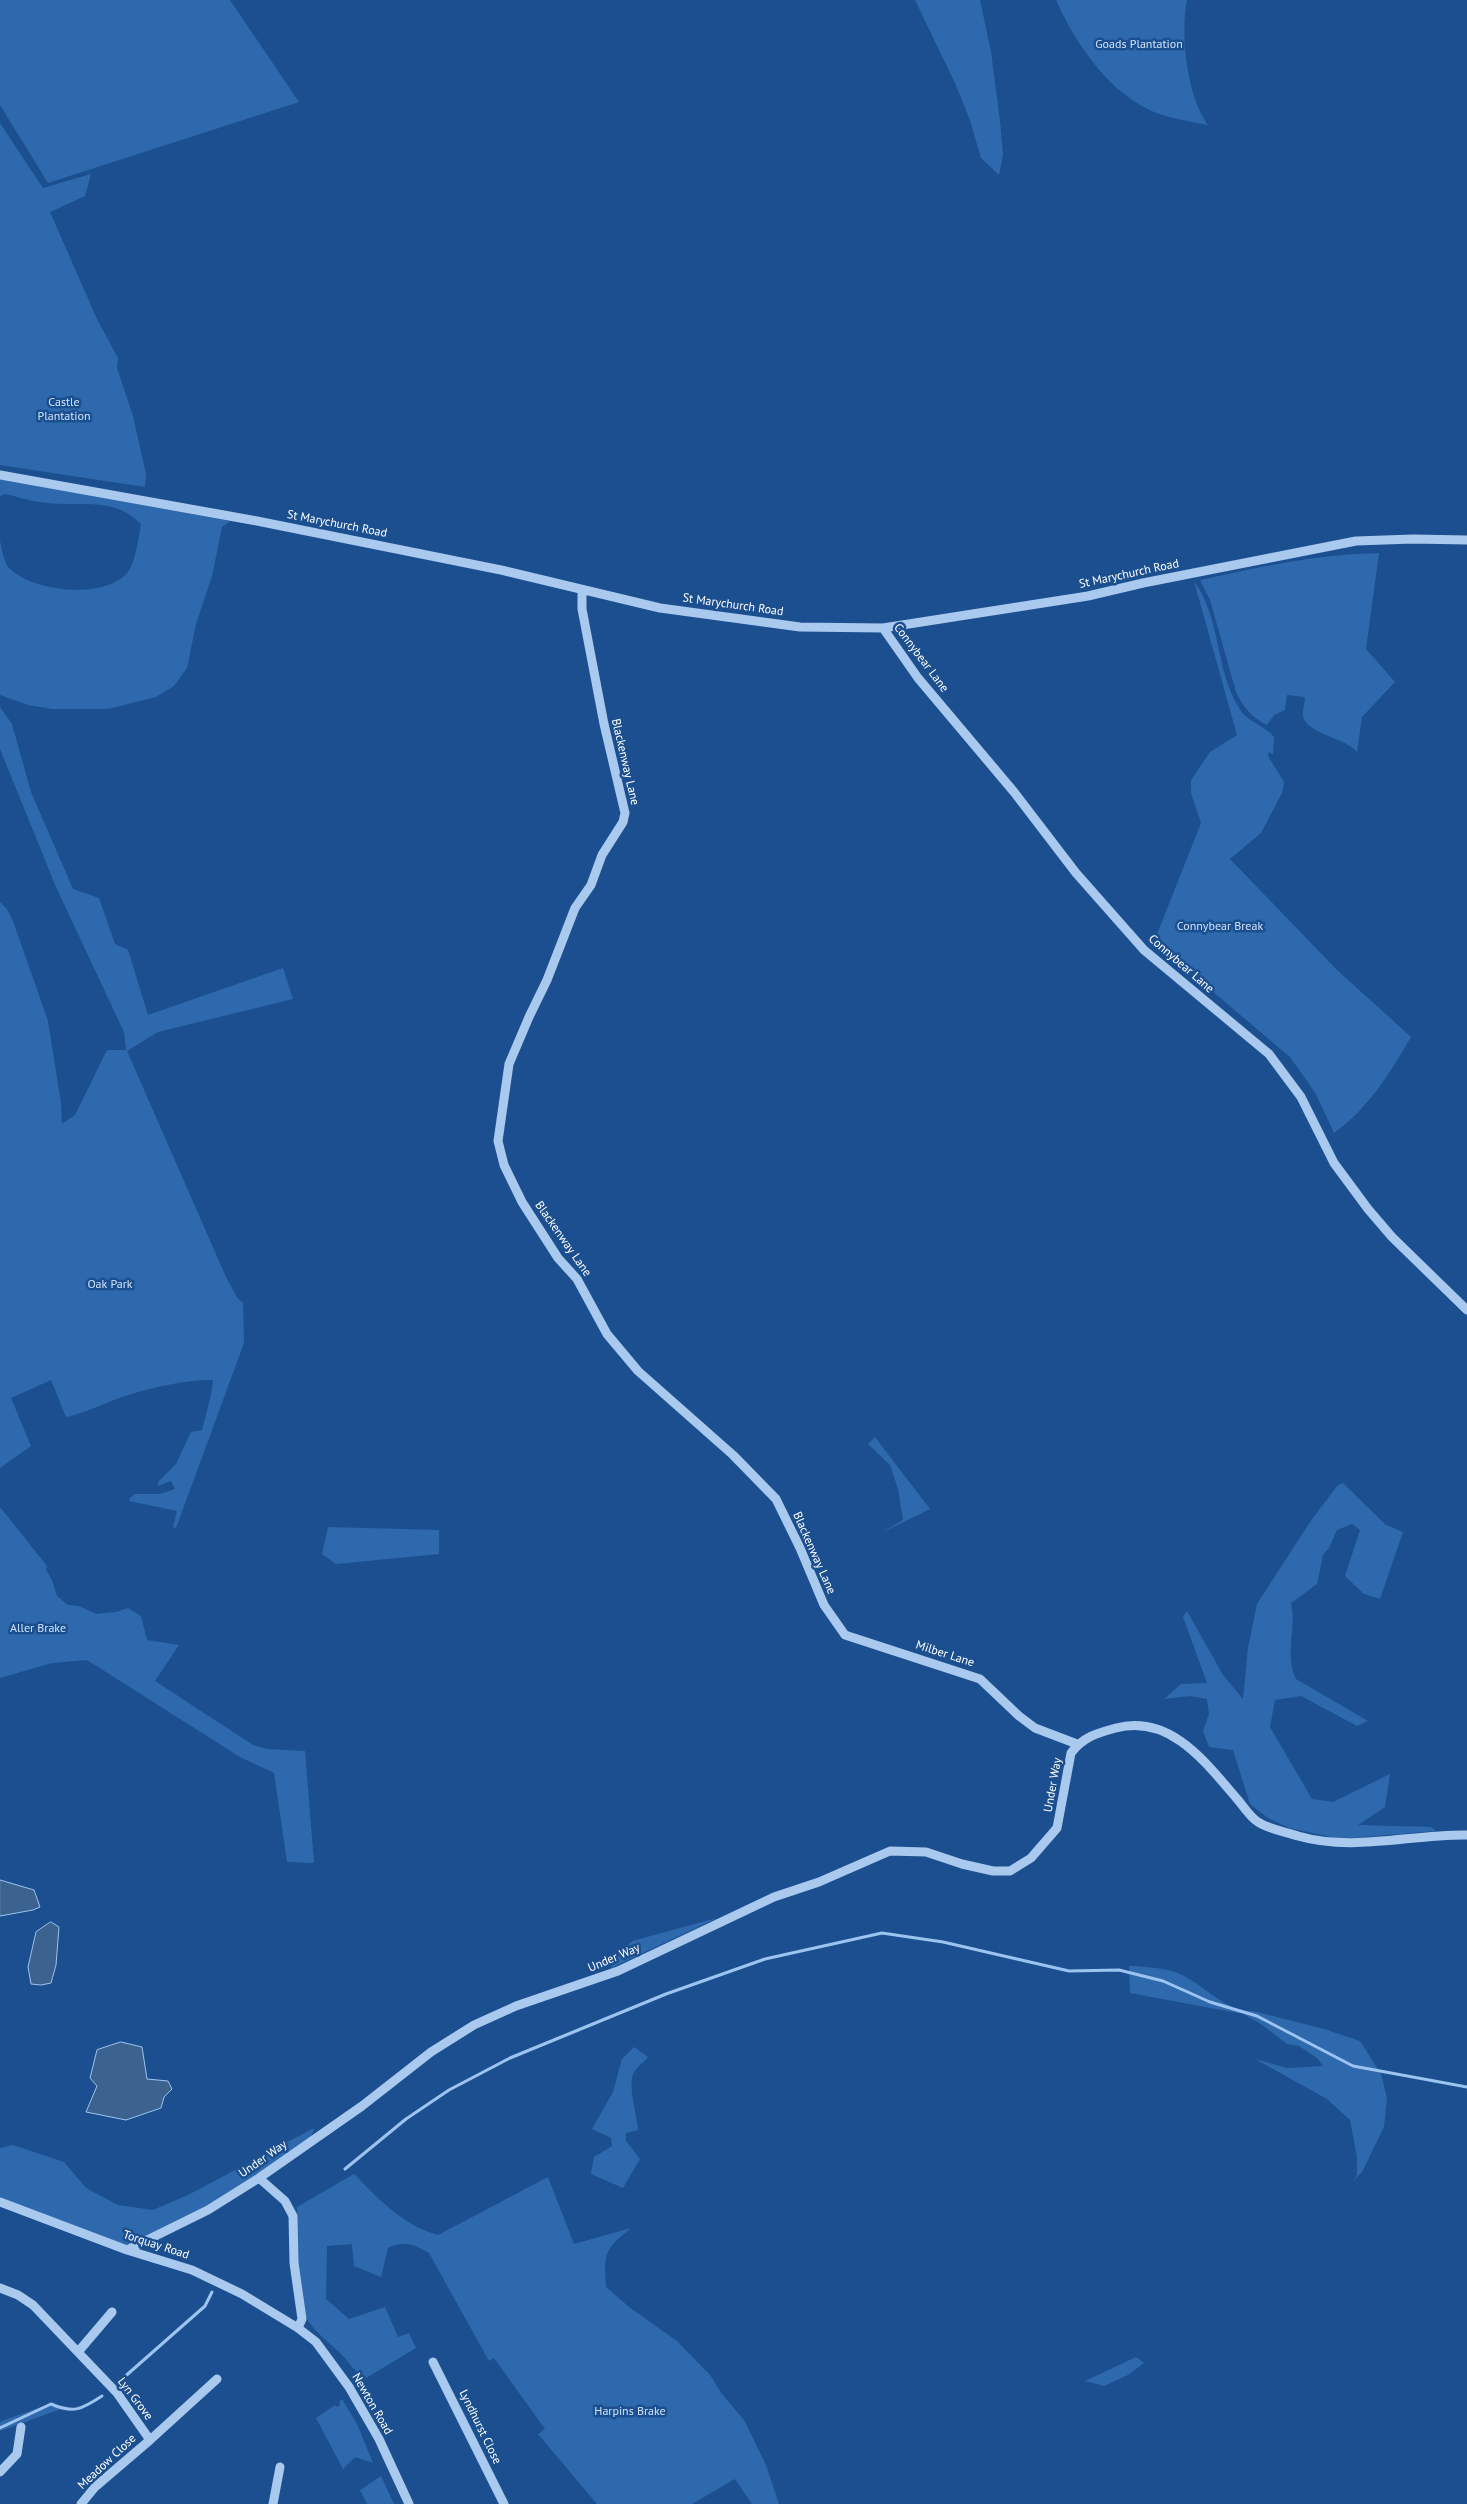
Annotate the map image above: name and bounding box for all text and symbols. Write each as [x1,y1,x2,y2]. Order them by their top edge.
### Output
park label: Goads Plantation [1095,38,1183,52]
park label: Castle Plantation [37,396,91,424]
street label: St Marychurch Road [286,507,388,541]
street label: St Marychurch Road [1078,556,1180,592]
street label: St Marychurch Road [682,591,784,619]
street label: Connybear Lane [891,621,951,695]
street label: Blackenway Lane [608,717,642,807]
park label: Connybear Break [1177,920,1263,934]
street label: Connybear Lane [1145,932,1217,996]
street label: Blackenway Lane [532,1199,594,1279]
park label: Oak Park [87,1278,133,1292]
street label: Blackenway Lane [789,1510,839,1596]
park label: Aller Brake [10,1622,66,1636]
street label: Milber Lane [914,1638,976,1670]
street label: Under Way [1041,1757,1065,1813]
street label: Under Way [586,1941,642,1975]
street label: Under Way [236,2137,290,2181]
street label: Torquay Road [121,2228,191,2262]
street label: Newton Road [349,2371,395,2437]
street label: Lyn Grove [114,2375,156,2423]
street label: Lyndhurst Close [456,2387,504,2467]
park label: Harpins Brake [594,2405,666,2419]
street label: Meadow Close [75,2431,139,2493]

